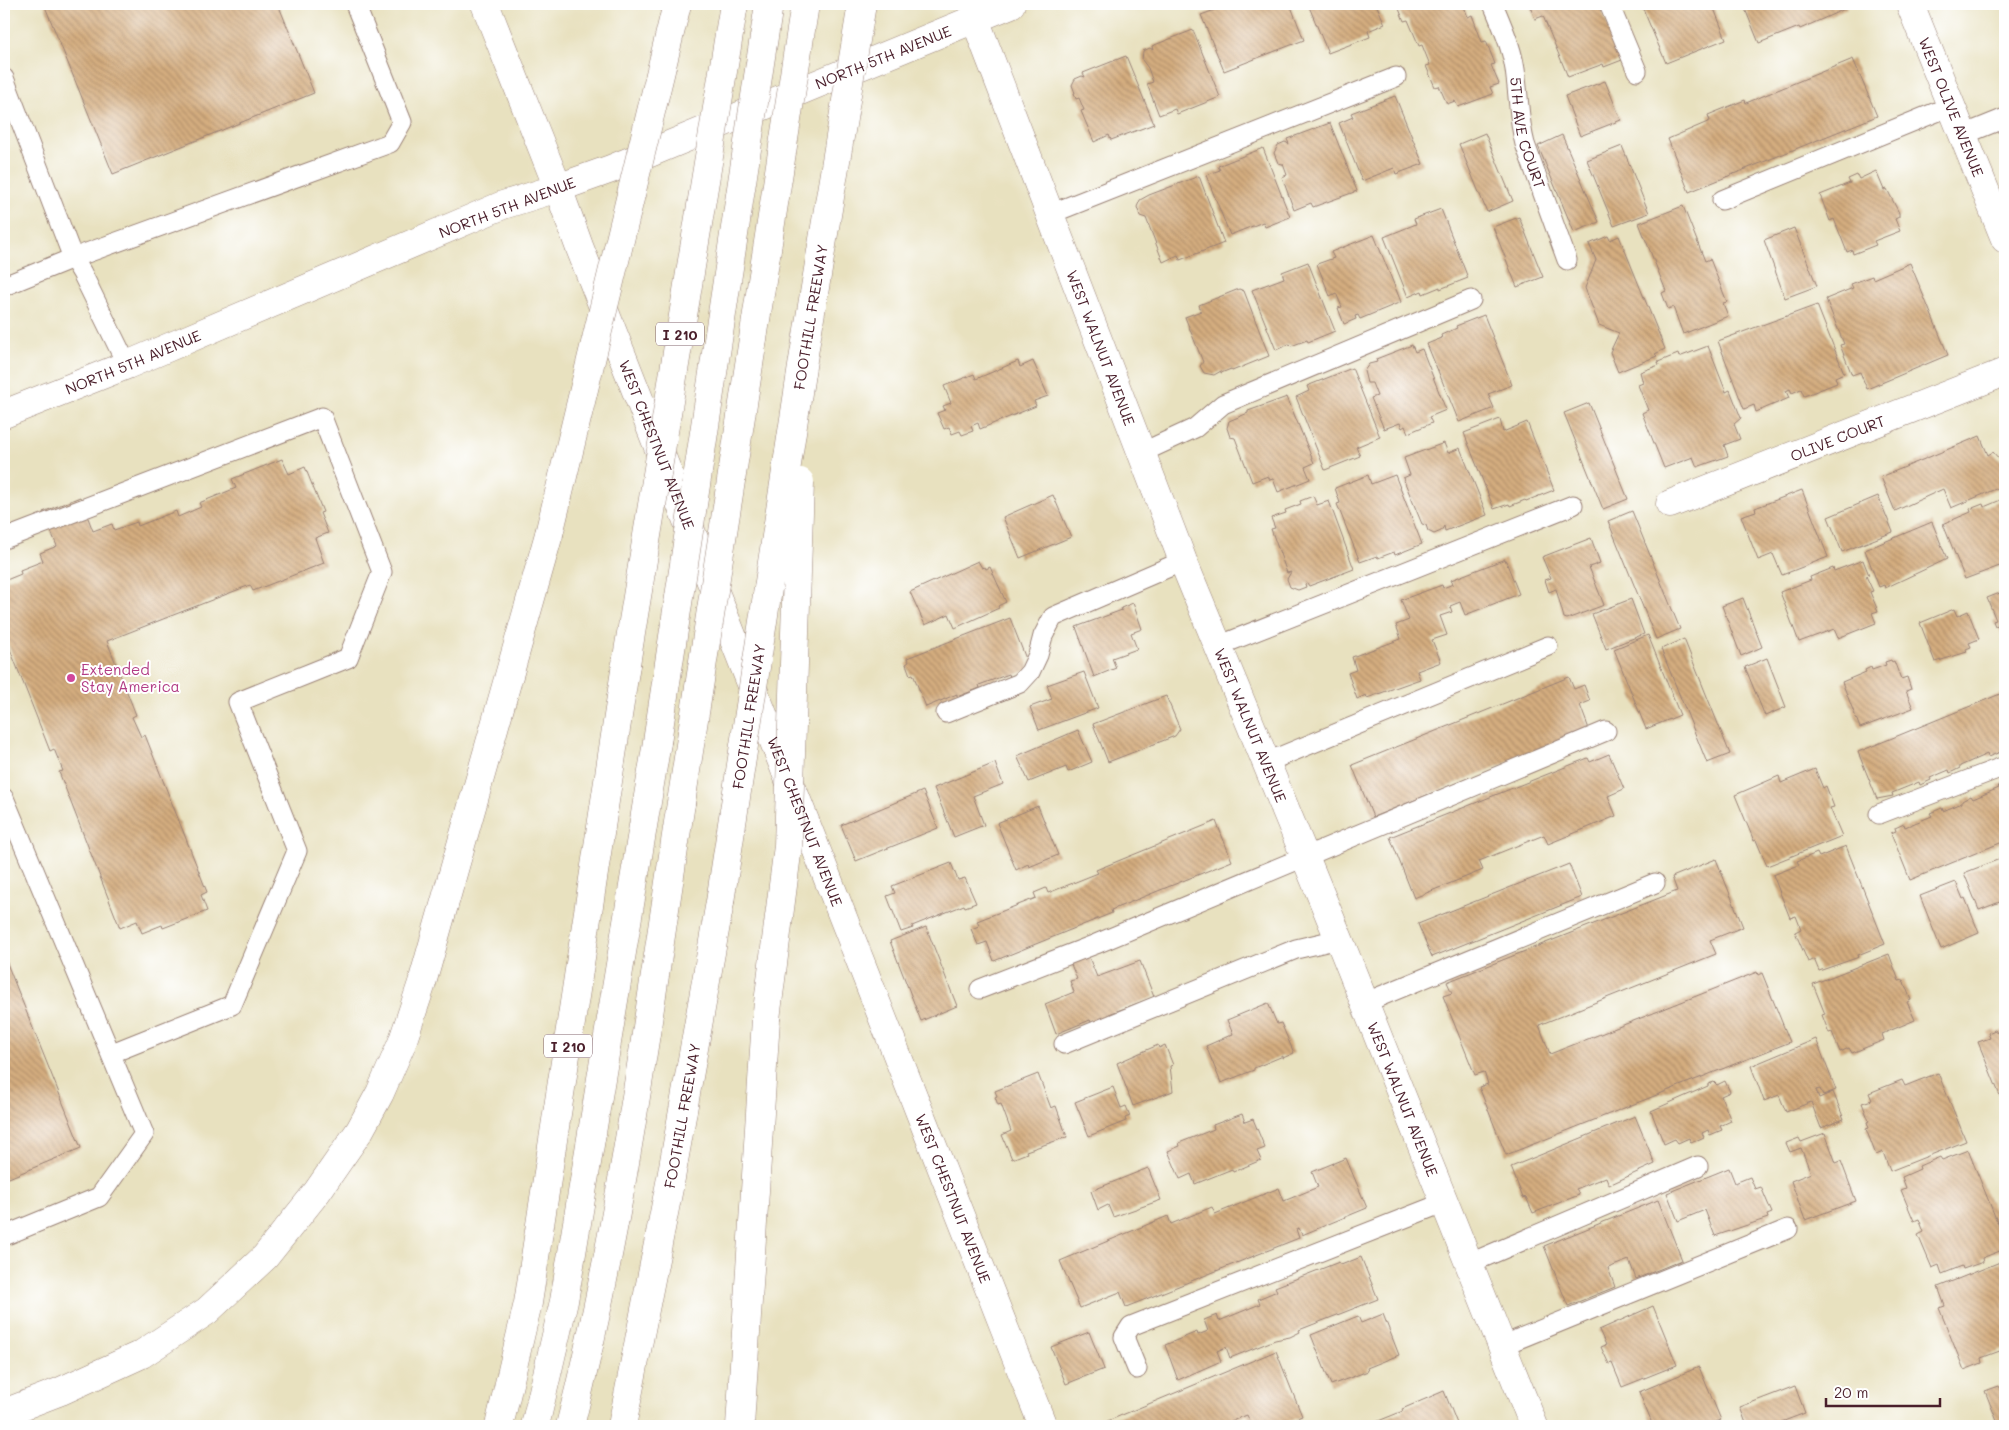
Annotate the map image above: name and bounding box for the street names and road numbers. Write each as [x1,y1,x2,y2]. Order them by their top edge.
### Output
street label: NORTH 5TH AVENUE [812,20,954,93]
street label: WEST OLIVE AVENUE [1914,34,1989,180]
street label: 5TH AVE COURT [1506,76,1550,191]
street label: NORTH 5TH AVENUE [436,172,579,242]
street label: FOOTHILL FREEWAY [789,243,832,391]
street label: WEST WALNUT AVENUE [1062,267,1140,429]
road number: I 210 [656,322,704,346]
street label: NORTH 5TH AVENUE [62,325,204,399]
street label: WEST CHESTNUT AVENUE [615,357,700,533]
street label: OLIVE COURT [1787,410,1888,466]
street label: FOOTHILL FREEWAY [727,642,769,790]
street label: WEST WALNUT AVENUE [1210,645,1292,806]
street label: WEST CHESTNUT AVENUE [763,734,848,909]
street label: WEST WALNUT AVENUE [1363,1019,1443,1180]
road number: I 210 [544,1034,592,1058]
street label: FOOTHILL FREEWAY [659,1042,705,1190]
street label: WEST CHESTNUT AVENUE [911,1111,996,1286]

